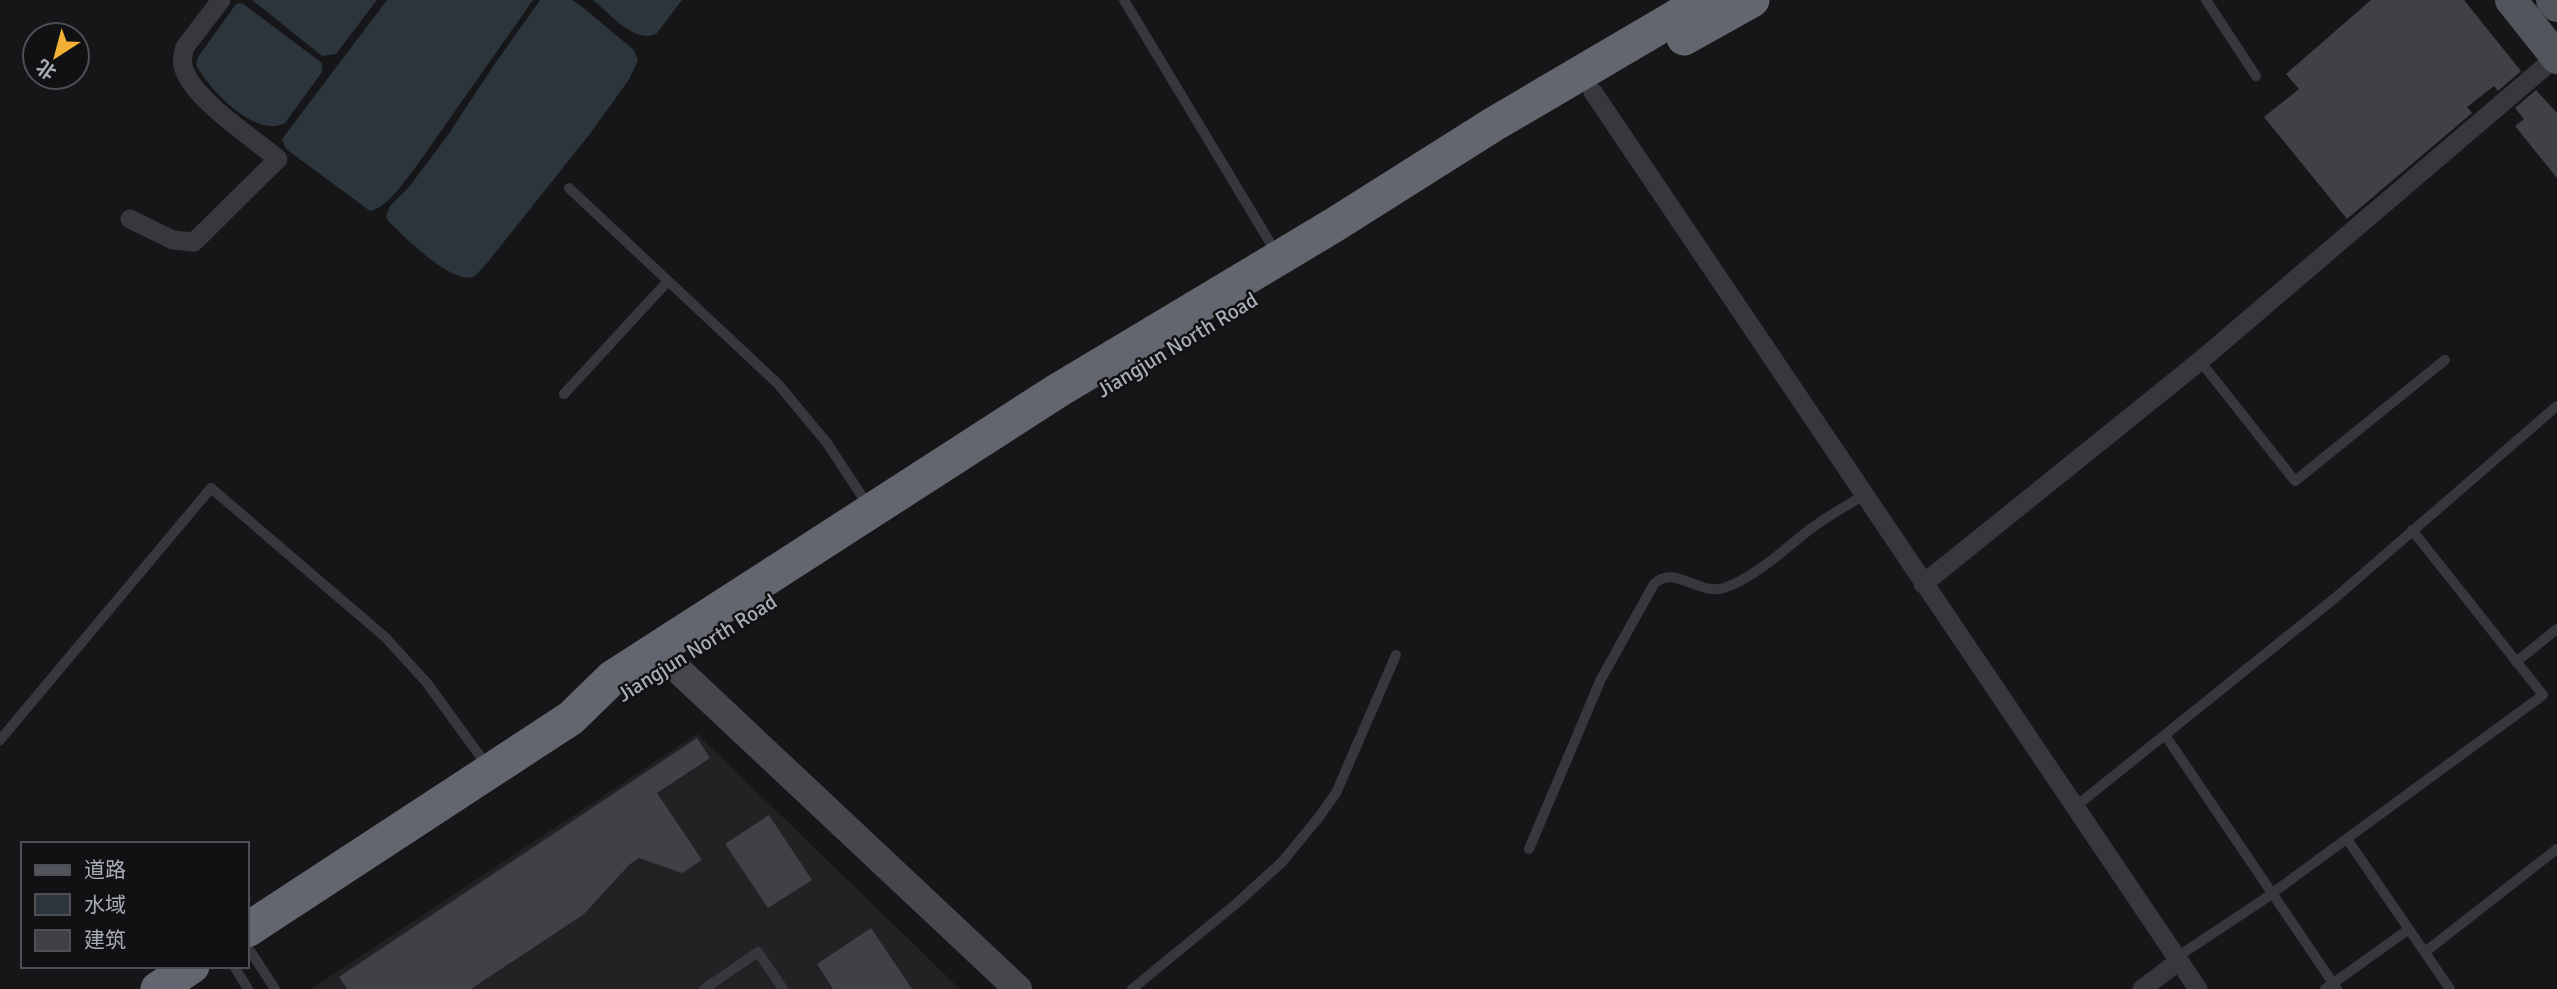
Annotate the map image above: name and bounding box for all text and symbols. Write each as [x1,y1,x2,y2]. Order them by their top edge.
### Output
north arrow [21,21,91,91]
text: 北 [32,54,61,84]
street label: Jiangjun North Road [1092,287,1262,403]
street label: Jiangjun North Road [612,588,782,708]
legend [21,842,248,968]
text: 道路 [84,857,126,883]
text: 水域 [84,892,126,918]
text: 建筑 [84,927,126,953]

